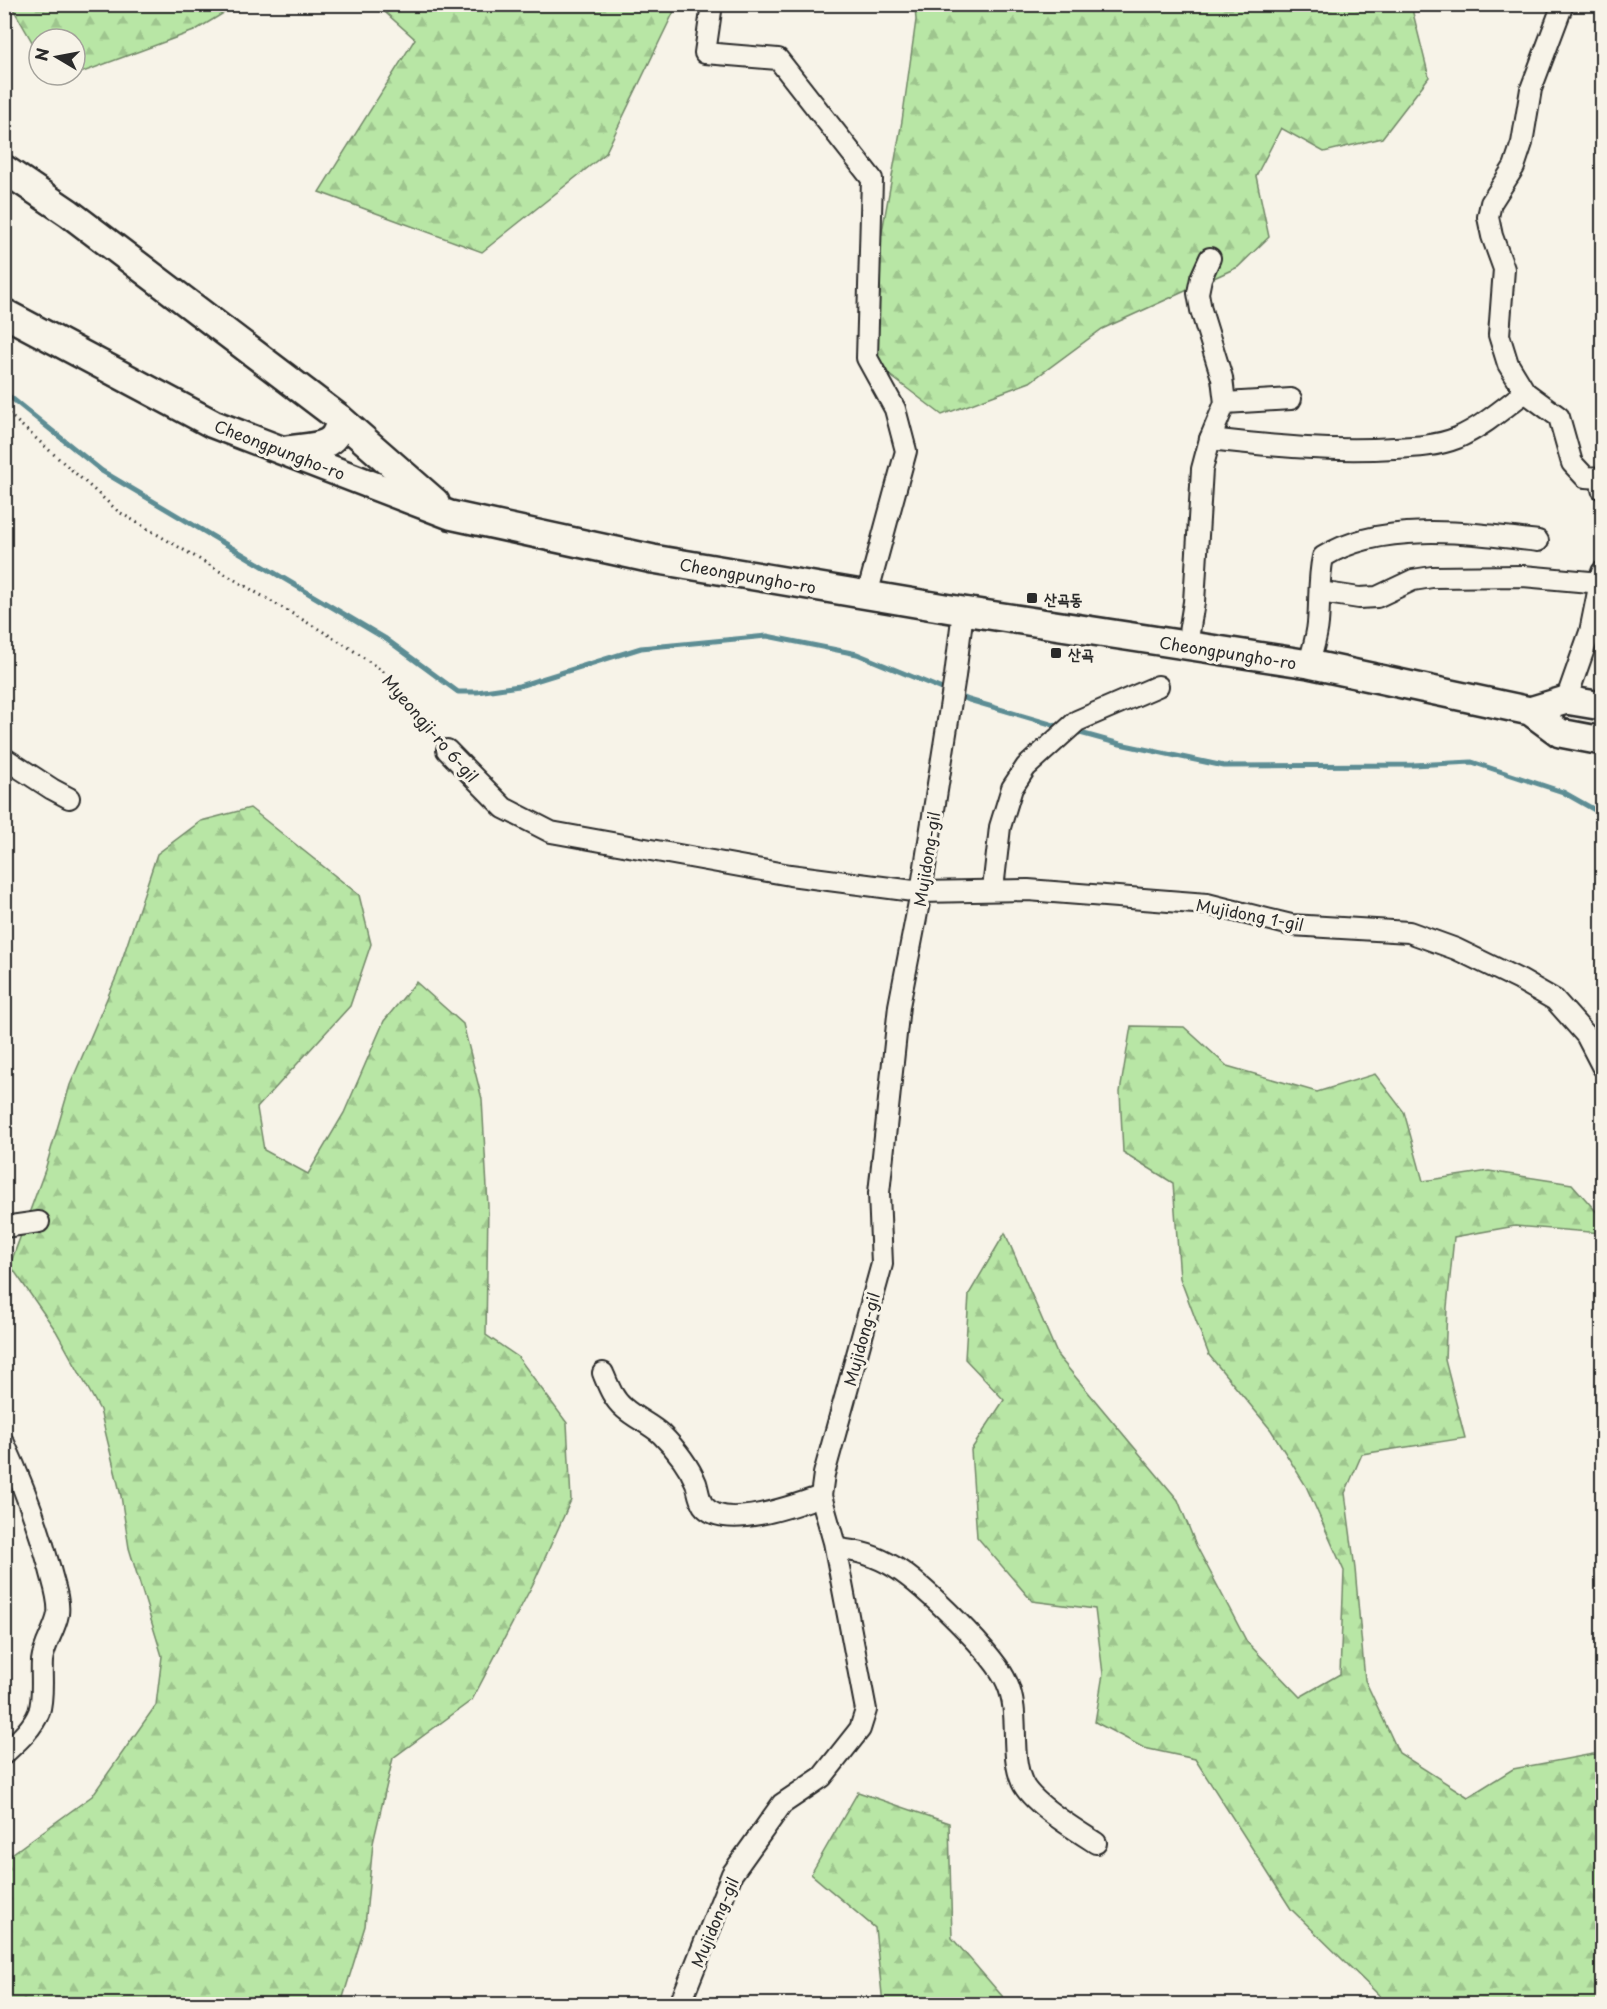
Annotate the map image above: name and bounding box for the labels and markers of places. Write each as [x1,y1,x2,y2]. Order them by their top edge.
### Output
place label: 산곡동 [1044,586,1083,610]
marker: 산곡동 [1025,591,1039,605]
place label: 산곡 [1068,641,1094,665]
marker: 산곡 [1049,646,1063,660]

